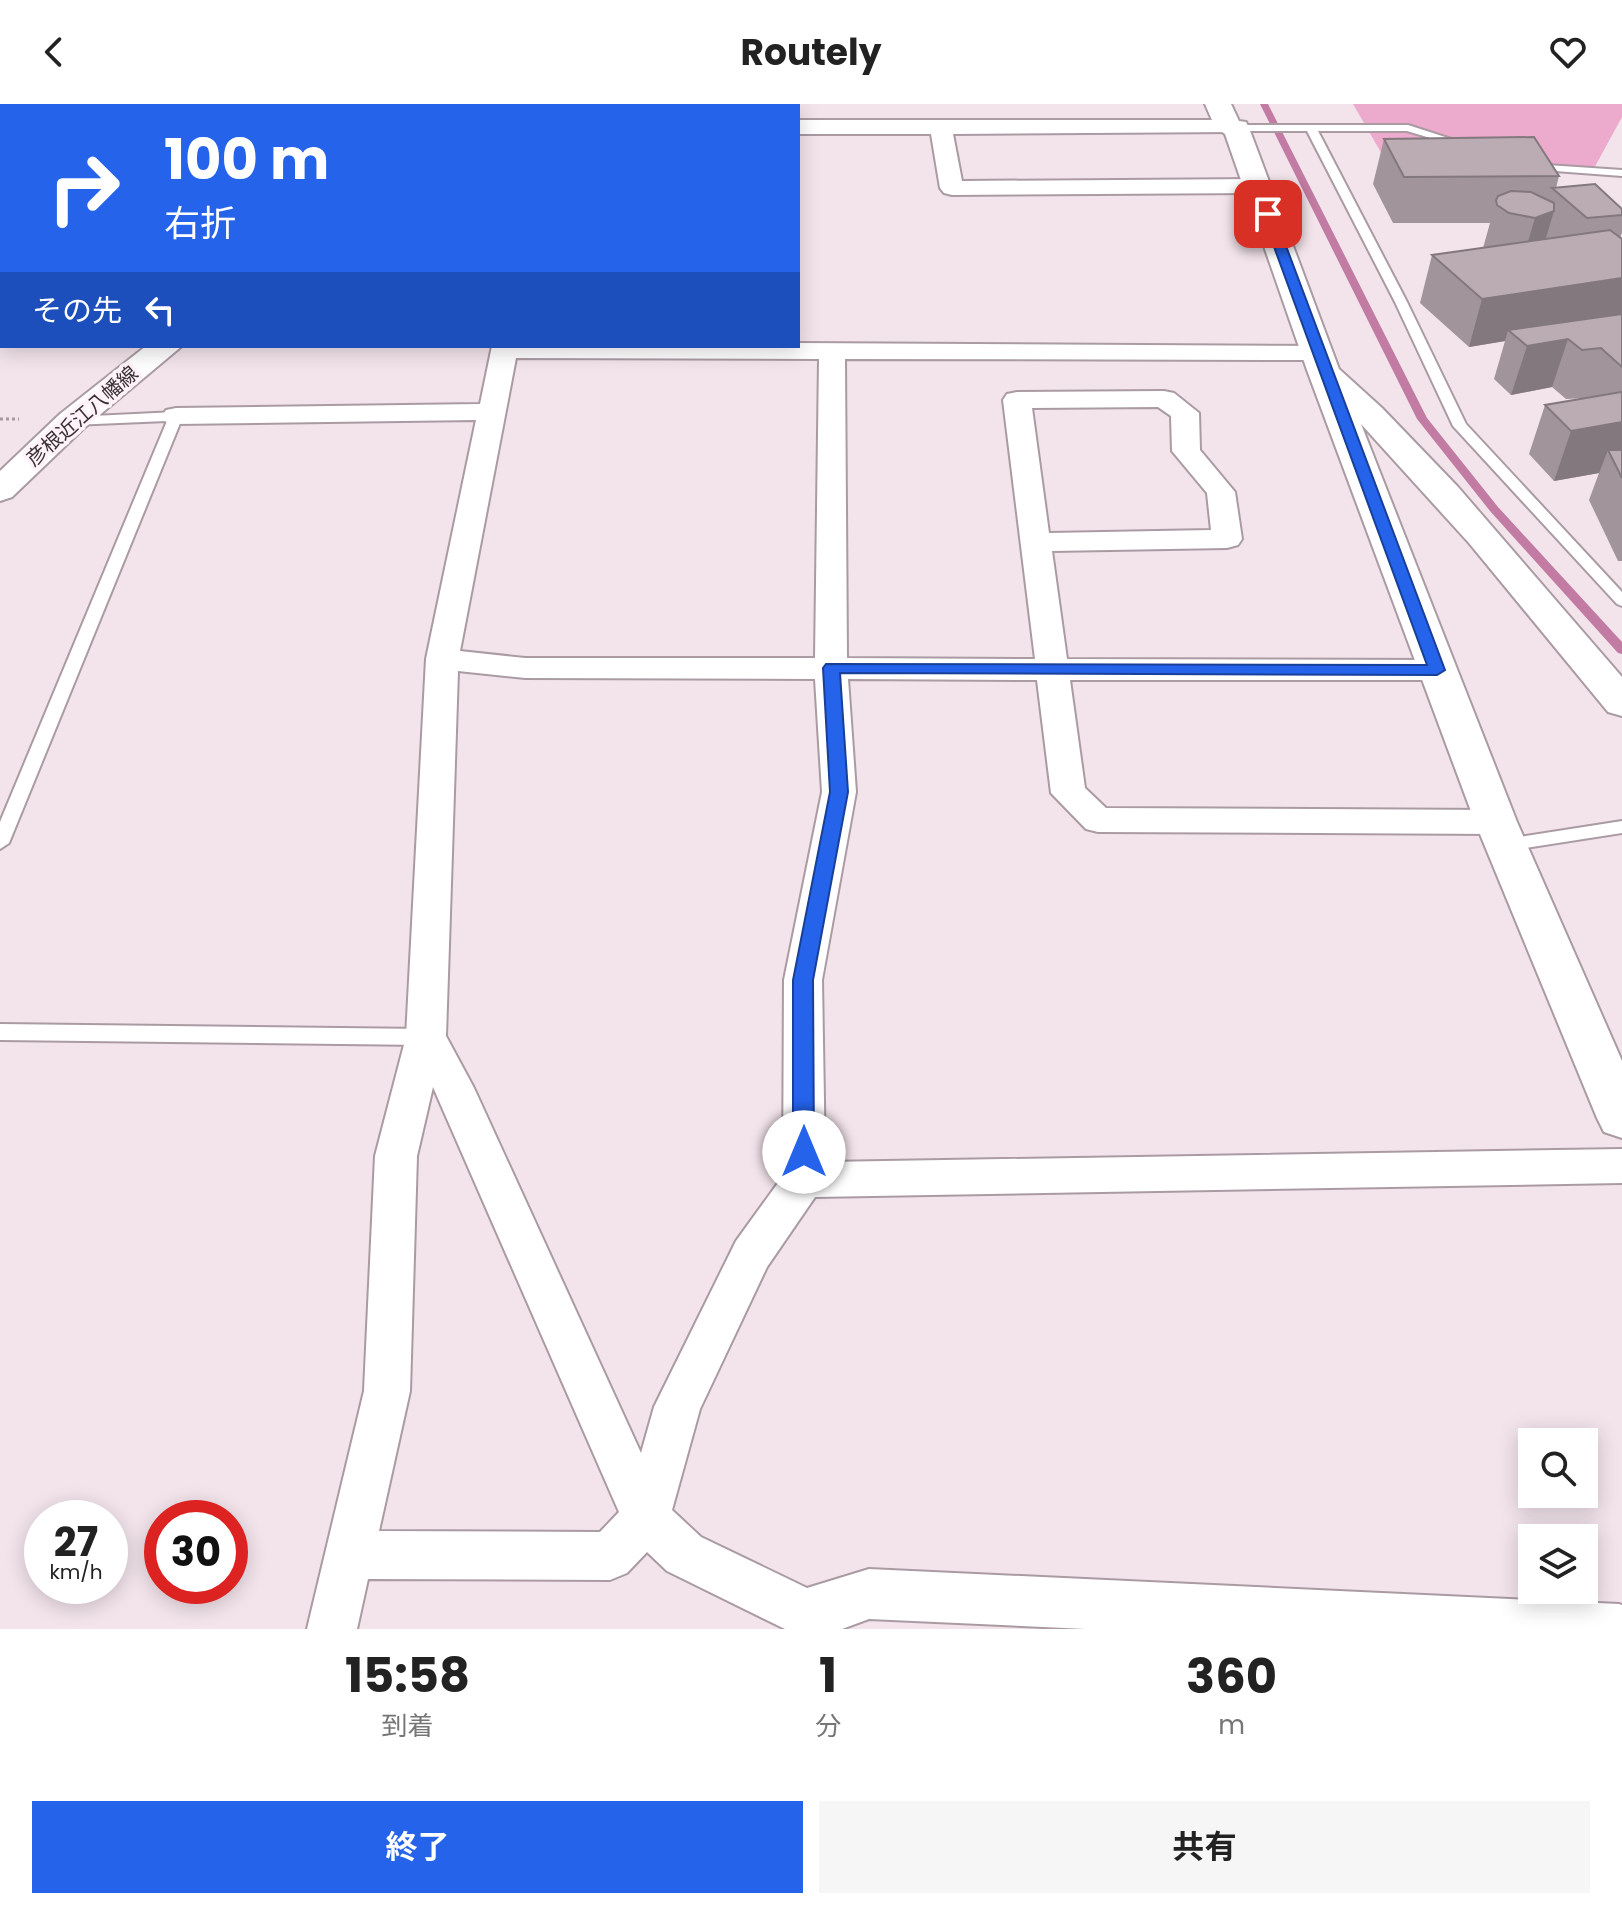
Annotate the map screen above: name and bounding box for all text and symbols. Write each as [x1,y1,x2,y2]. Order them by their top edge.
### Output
text: Routely [741,27,881,78]
icon: back [32,30,76,74]
icon: heart [1546,30,1590,74]
text: 100 m [164,120,329,199]
icon: right [32,136,136,240]
pin [1234,180,1302,248]
icon: arrive [1246,192,1290,236]
text: 右折 [164,198,236,249]
icon: left [138,288,182,332]
text: その先 [32,289,122,332]
street label: 彦根近江八幡線 [20,360,144,472]
position arrow [762,1110,846,1194]
map controls [1518,1428,1598,1604]
button: search [1518,1428,1598,1508]
speed limit sign: 30 [144,1500,248,1604]
text: 27 [54,1514,98,1570]
button: layers [1518,1524,1598,1604]
text: km/h [49,1558,103,1586]
text: 15:58 [345,1642,470,1709]
text: 1 [819,1642,837,1709]
text: 360 [1186,1643,1277,1710]
text: m [1218,1707,1245,1743]
text: 到着 [382,1708,434,1744]
text: 分 [815,1708,841,1744]
button: 終了 [32,1801,803,1893]
button: 共有 [819,1801,1590,1893]

